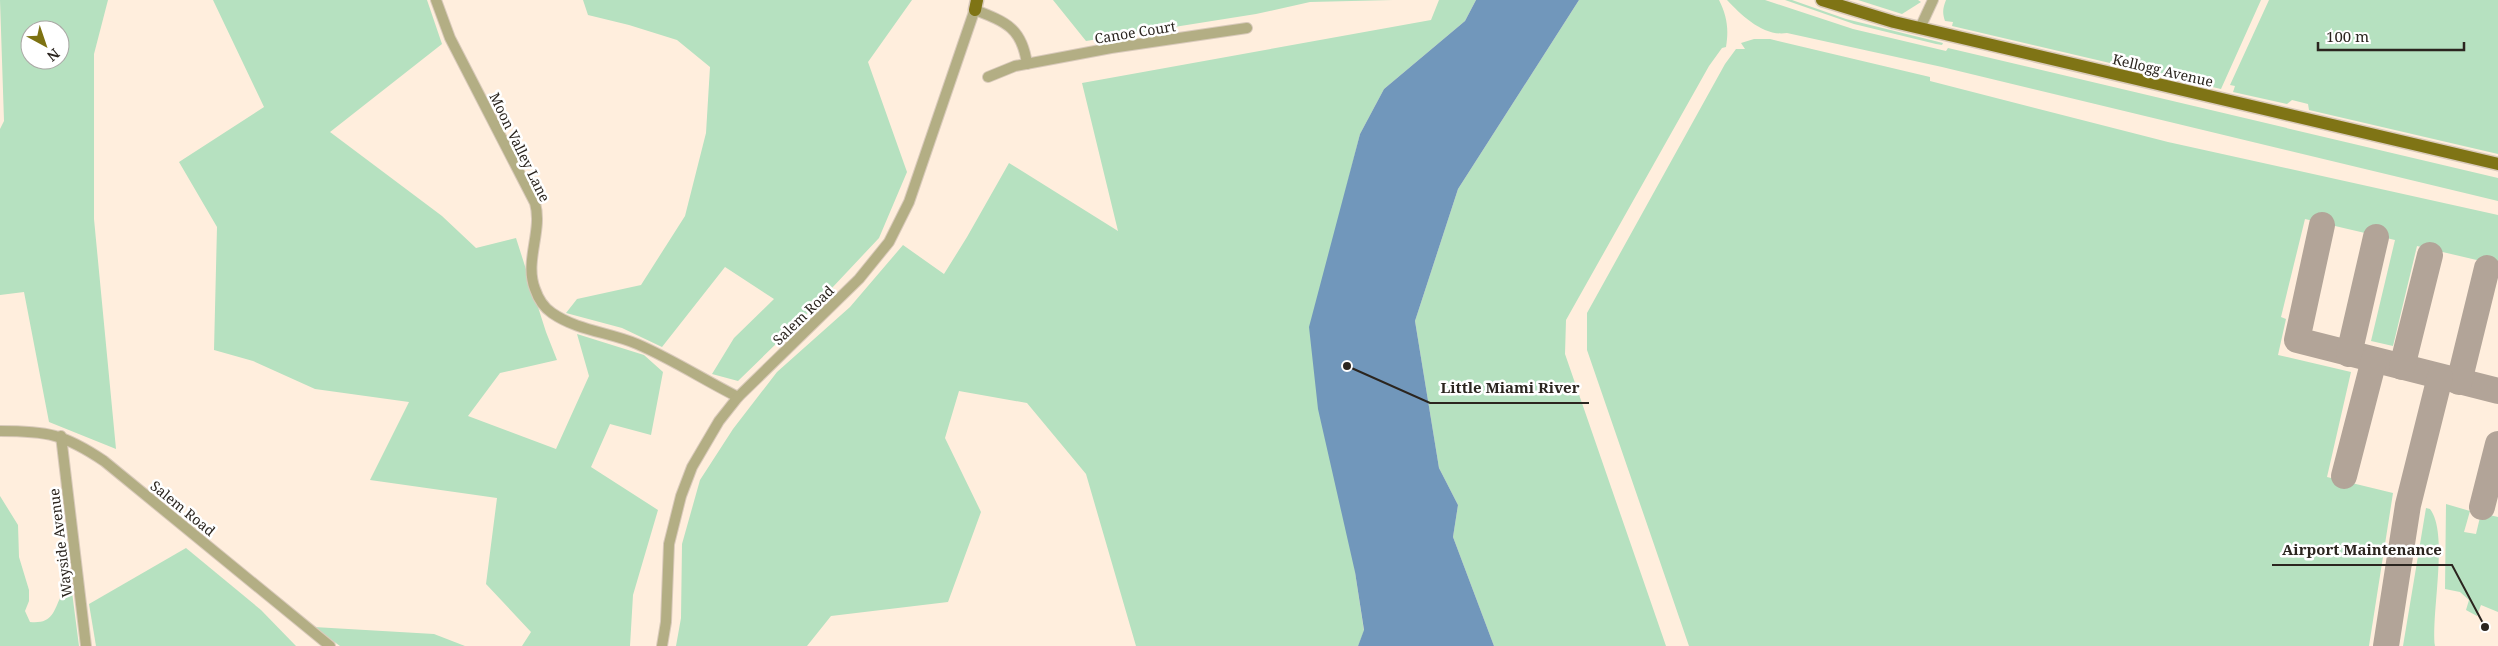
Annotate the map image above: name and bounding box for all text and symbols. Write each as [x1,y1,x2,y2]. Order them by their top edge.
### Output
street label: Canoe Court [1093,16,1177,48]
north arrow [20,20,70,70]
scale bar [2318,20,2464,52]
text: 100 m [2326,26,2369,46]
text: N [43,45,64,66]
street label: Kellogg Avenue [2111,49,2215,91]
street label: Moon Valley Lane [485,89,555,205]
street label: Salem Road [768,281,838,349]
callout: Little Miami River [1430,373,1589,403]
text: Little Miami River [1440,377,1580,397]
street label: Salem Road [147,476,220,540]
street label: Wayside Avenue [44,487,76,599]
callout: Airport Maintenance [2272,535,2452,565]
text: Airport Maintenance [2282,539,2442,559]

